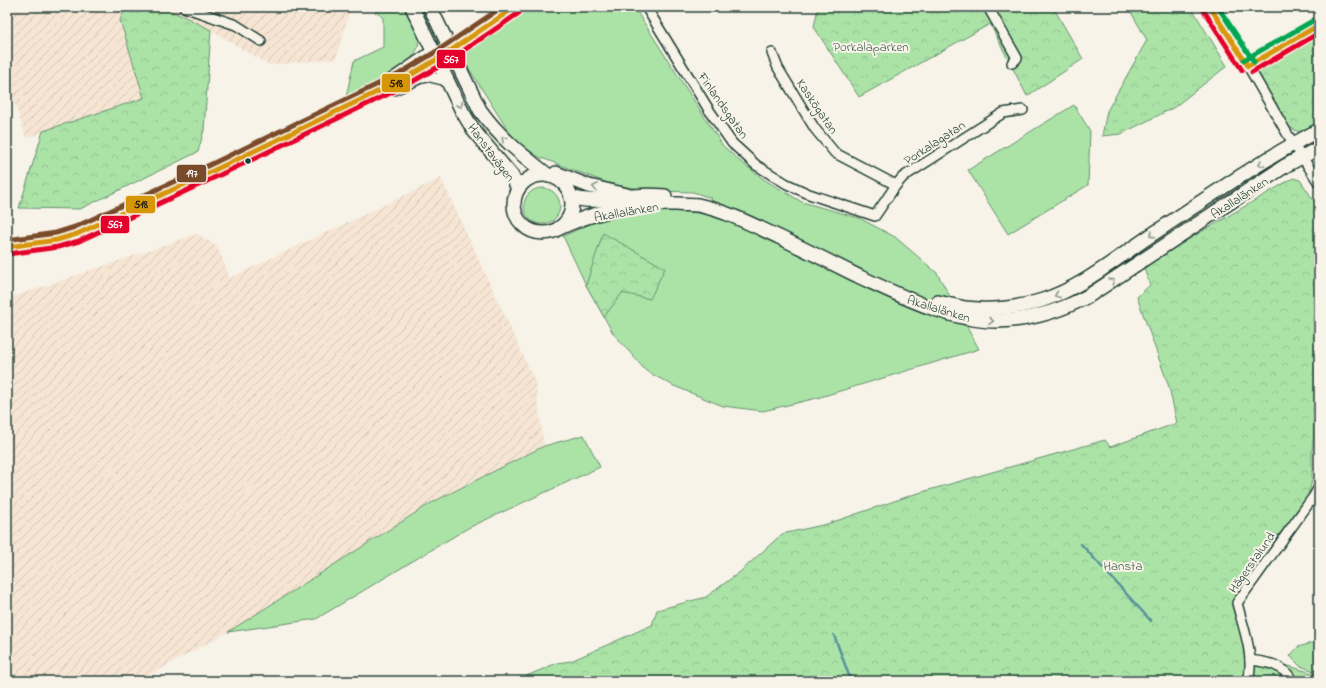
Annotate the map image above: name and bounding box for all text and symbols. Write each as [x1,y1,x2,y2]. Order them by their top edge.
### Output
park label: Porkalaparken [833,38,909,57]
line badge: 567 [436,49,466,69]
text: 567 [443,52,459,68]
street label: Finlandsgatan [691,68,753,144]
line badge: 518 [381,73,411,93]
street label: Kaskögatan [790,75,842,139]
text: 518 [389,76,404,92]
one-way arrow [455,101,462,108]
street label: Porkalagatan [900,116,970,171]
street label: Hanstavägen [462,120,519,187]
one-way arrow [501,136,509,144]
unlabelled marker [243,156,253,166]
one-way arrow [1258,159,1265,167]
line badge: 197 [176,164,207,183]
text: 197 [186,166,198,182]
street label: Akallalänken [1207,173,1272,224]
one-way arrow [592,183,599,192]
line badge: 518 [125,195,156,214]
text: 518 [134,197,149,213]
street label: Akallalänken [592,197,660,227]
line badge: 567 [100,215,130,234]
text: 567 [107,217,123,233]
one-way arrow [1149,230,1156,238]
one-way arrow [1108,278,1115,286]
one-way arrow [1053,290,1061,298]
street label: Akallalänken [905,291,973,328]
one-way arrow [988,316,994,325]
street label: Hägerstalund [1224,528,1282,598]
park label: Hansta [1104,557,1143,576]

